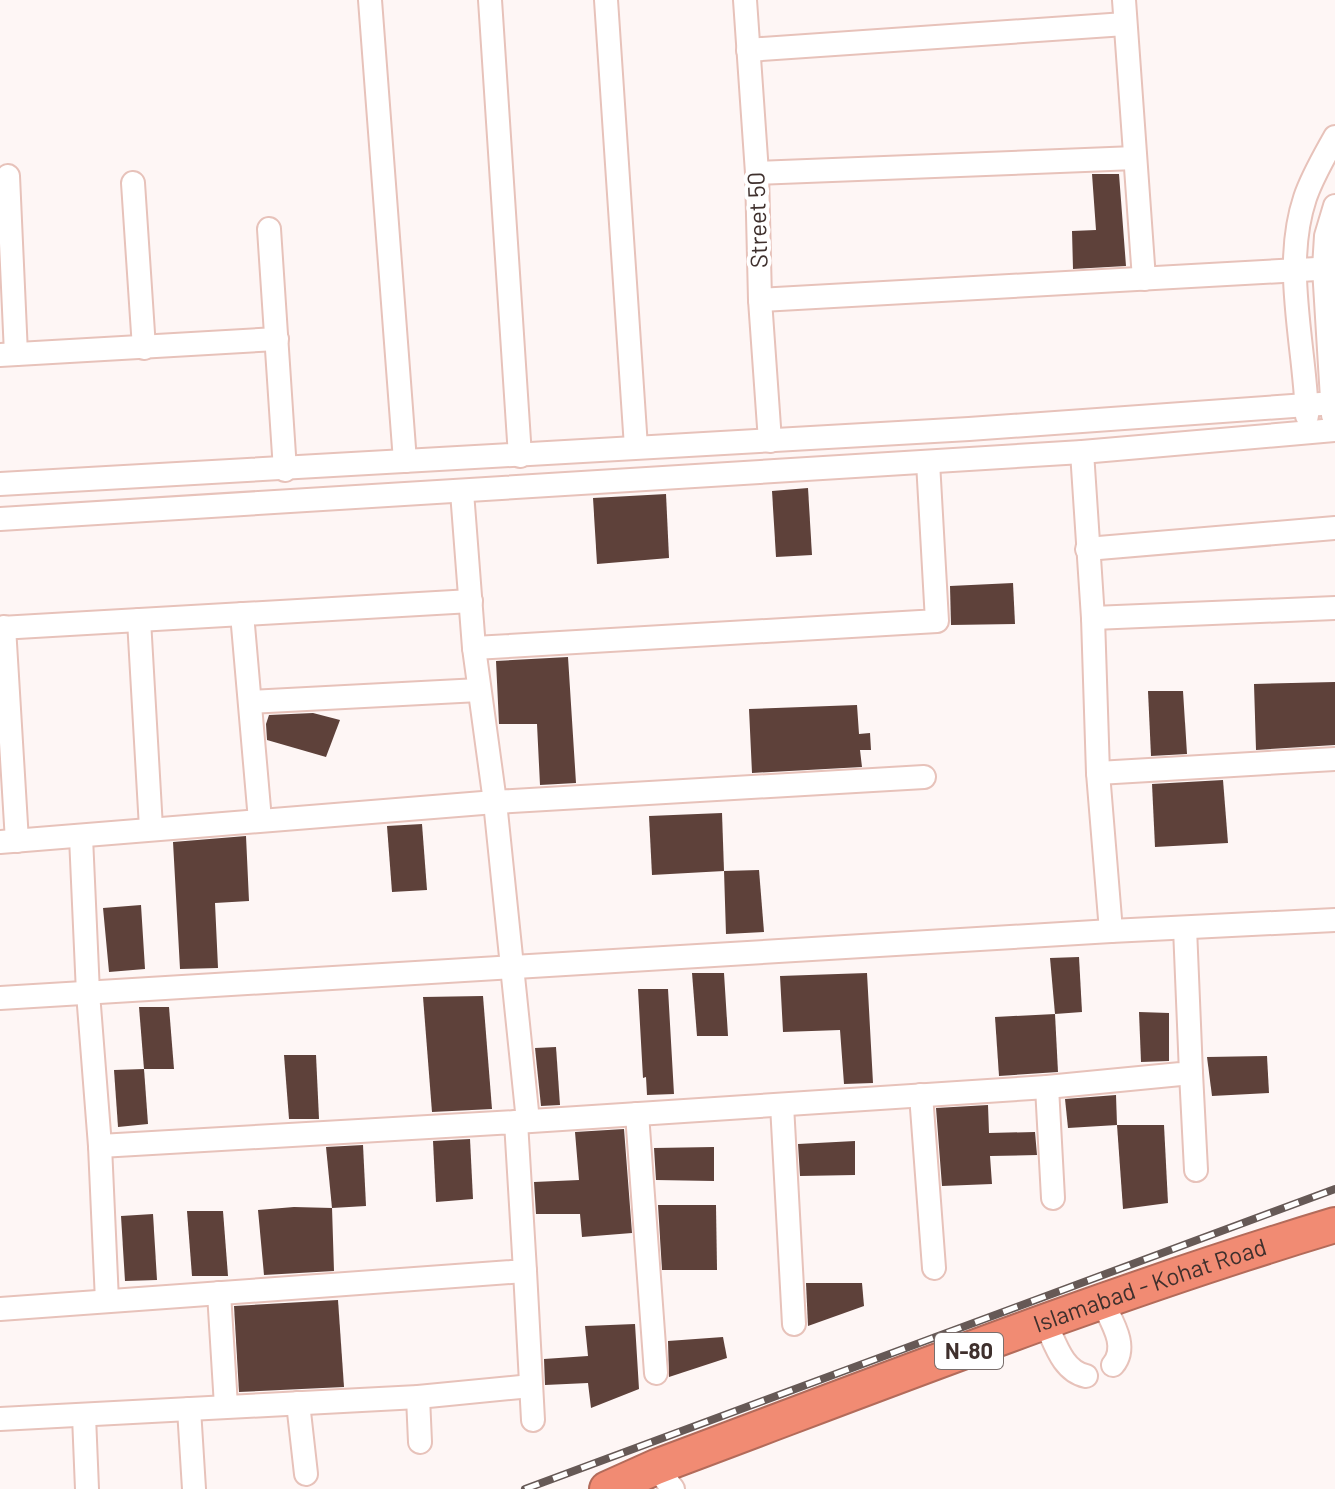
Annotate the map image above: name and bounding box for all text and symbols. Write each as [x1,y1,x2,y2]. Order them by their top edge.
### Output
street label: Street 50 [740,171,773,269]
street label: Islamabad - Kohat Road [1029,1231,1270,1338]
road number: N-80 [935,1333,1003,1369]

